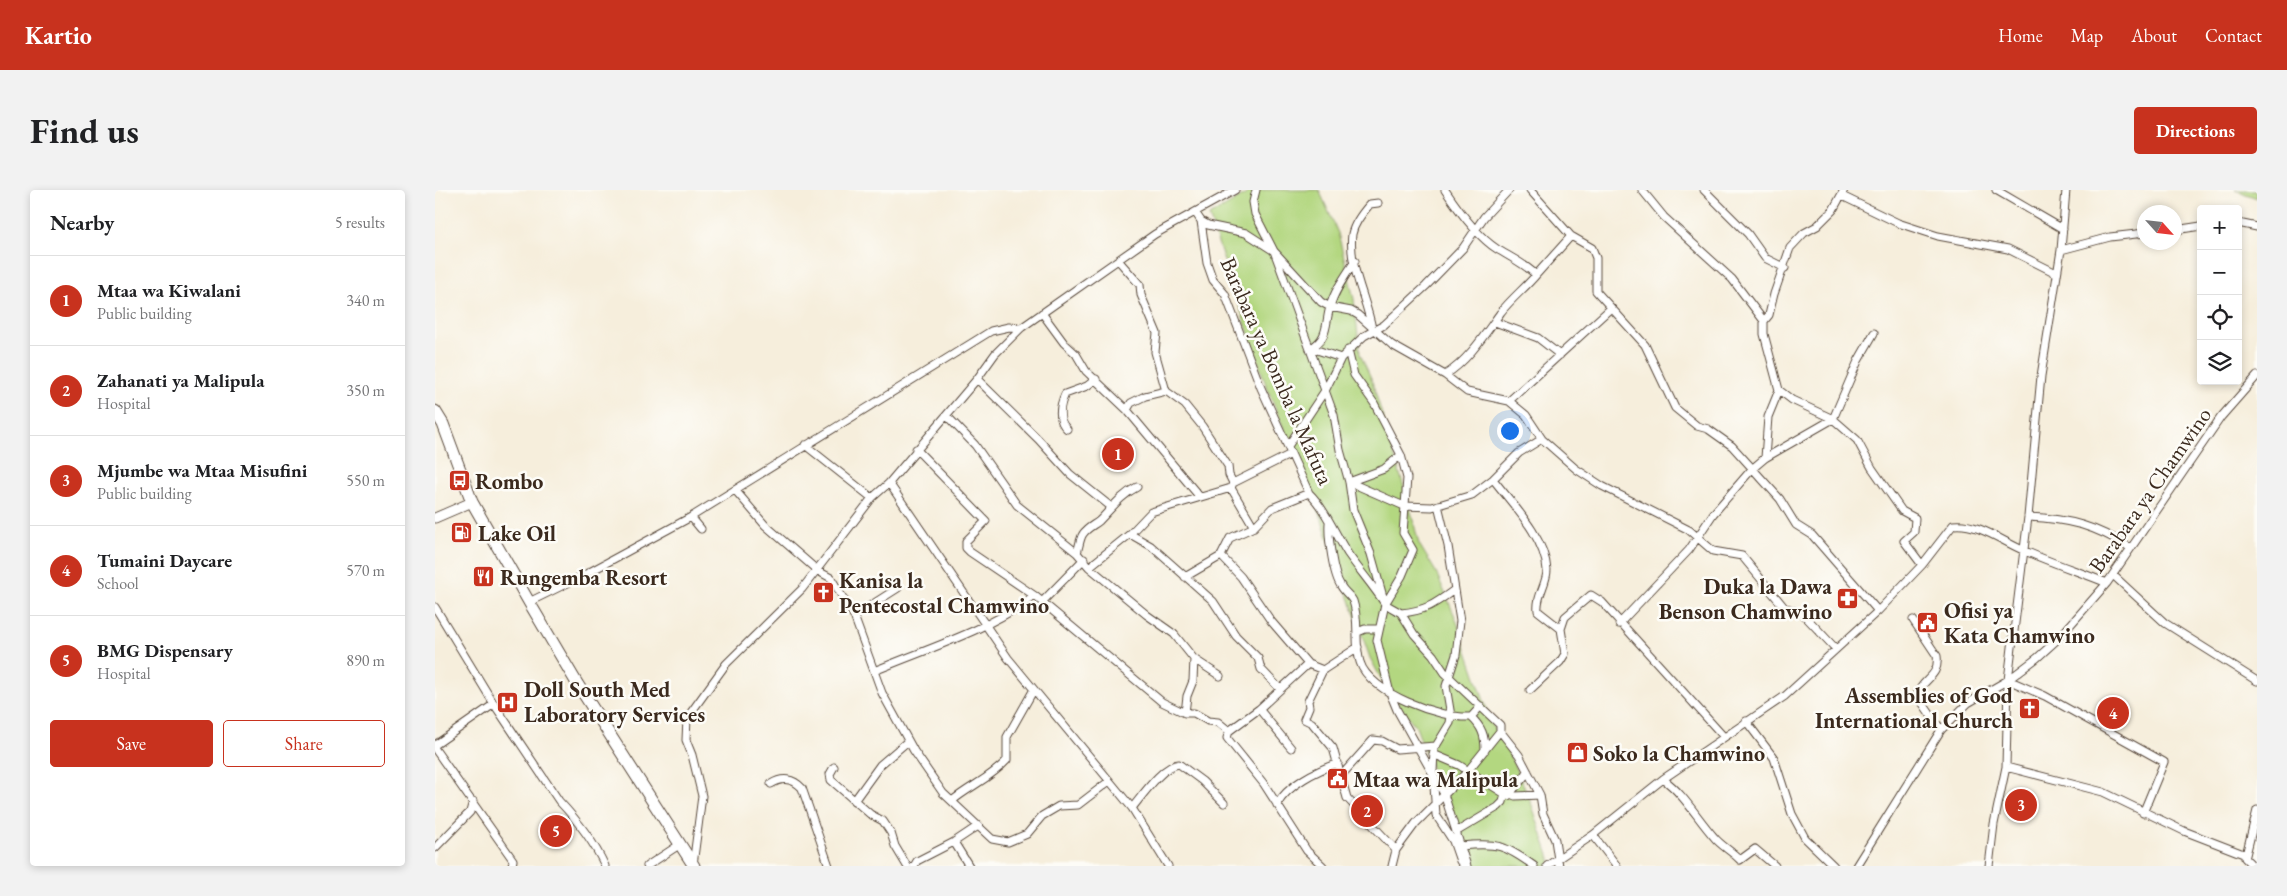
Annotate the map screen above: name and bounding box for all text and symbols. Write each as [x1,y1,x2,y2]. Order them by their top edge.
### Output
text: Kartio [25,20,92,51]
text: Home [1998,24,2043,47]
text: Map [2071,24,2103,47]
text: About [2131,24,2177,47]
text: Contact [2205,24,2262,47]
button: Directions [2134,107,2257,154]
text: Find us [30,108,139,153]
north arrow [2137,205,2182,250]
map controls [2197,205,2242,385]
button: + [2197,205,2242,250]
text: Nearby [50,209,114,236]
text: 5 results [335,212,385,233]
button: − [2197,250,2242,295]
street label: Barabara ya Bomba la Mafuta [1214,253,1340,490]
text: Mtaa wa Kiwalani [97,278,241,303]
text: 1 [62,290,70,311]
text: 340 m [346,290,385,311]
button: locate [2197,295,2242,340]
text: Public building [97,303,192,324]
button: layers [2197,340,2242,385]
text: Zahanati ya Malipula [97,368,264,393]
text: 2 [62,380,70,401]
text: 350 m [346,380,385,401]
text: Hospital [97,393,151,414]
street label: Barabara ya Chamwino [2082,401,2218,578]
your location [1497,418,1523,444]
pin: 1 [1102,435,1134,473]
text: Mjumbe wa Mtaa Misufini [97,458,307,483]
place label: Rombo [475,467,543,496]
bus stop icon: Rombo [447,469,471,493]
text: 3 [62,470,70,491]
text: 550 m [346,470,385,491]
text: Public building [97,483,192,504]
place label: Lake Oil [478,519,556,548]
fuel station icon: Lake Oil [450,521,474,545]
text: Tumaini Daycare [97,548,232,573]
text: 4 [62,560,70,581]
text: 570 m [346,560,385,581]
place label: Rungemba Resort [500,563,668,592]
restaurant icon: Rungemba Resort [472,565,496,589]
place label: Kanisa la Pentecostal Chamwino [839,566,1049,620]
place label: Duka la Dawa Benson Chamwino [1659,572,1832,626]
text: School [97,573,139,594]
church icon: Kanisa la Pentecostal Chamwino [811,581,835,605]
pharmacy icon: Duka la Dawa Benson Chamwino [1836,587,1860,611]
place label: Ofisi ya Kata Chamwino [1944,596,2095,650]
public building icon: Ofisi ya Kata Chamwino [1916,611,1940,635]
text: BMG Dispensary [97,638,233,663]
text: 5 [62,650,70,671]
text: 890 m [346,650,385,671]
text: Hospital [97,663,151,684]
place label: Doll South Med Laboratory Services [524,675,705,729]
place label: Assemblies of God International Church [1815,681,2013,735]
hospital icon: Doll South Med Laboratory Services [496,690,520,714]
pin: 4 [2097,694,2129,732]
church icon: Assemblies of God International Church [2017,696,2041,720]
button: Save [50,720,213,767]
button: Share [223,720,385,767]
place label: Soko la Chamwino [1593,739,1765,768]
shop icon: Soko la Chamwino [1565,741,1589,765]
place label: Mtaa wa Malipula [1353,765,1519,794]
public building icon: Mtaa wa Malipula [1325,767,1349,791]
pin: 3 [2005,786,2037,824]
pin: 2 [1351,792,1383,830]
pin: 5 [540,812,572,850]

